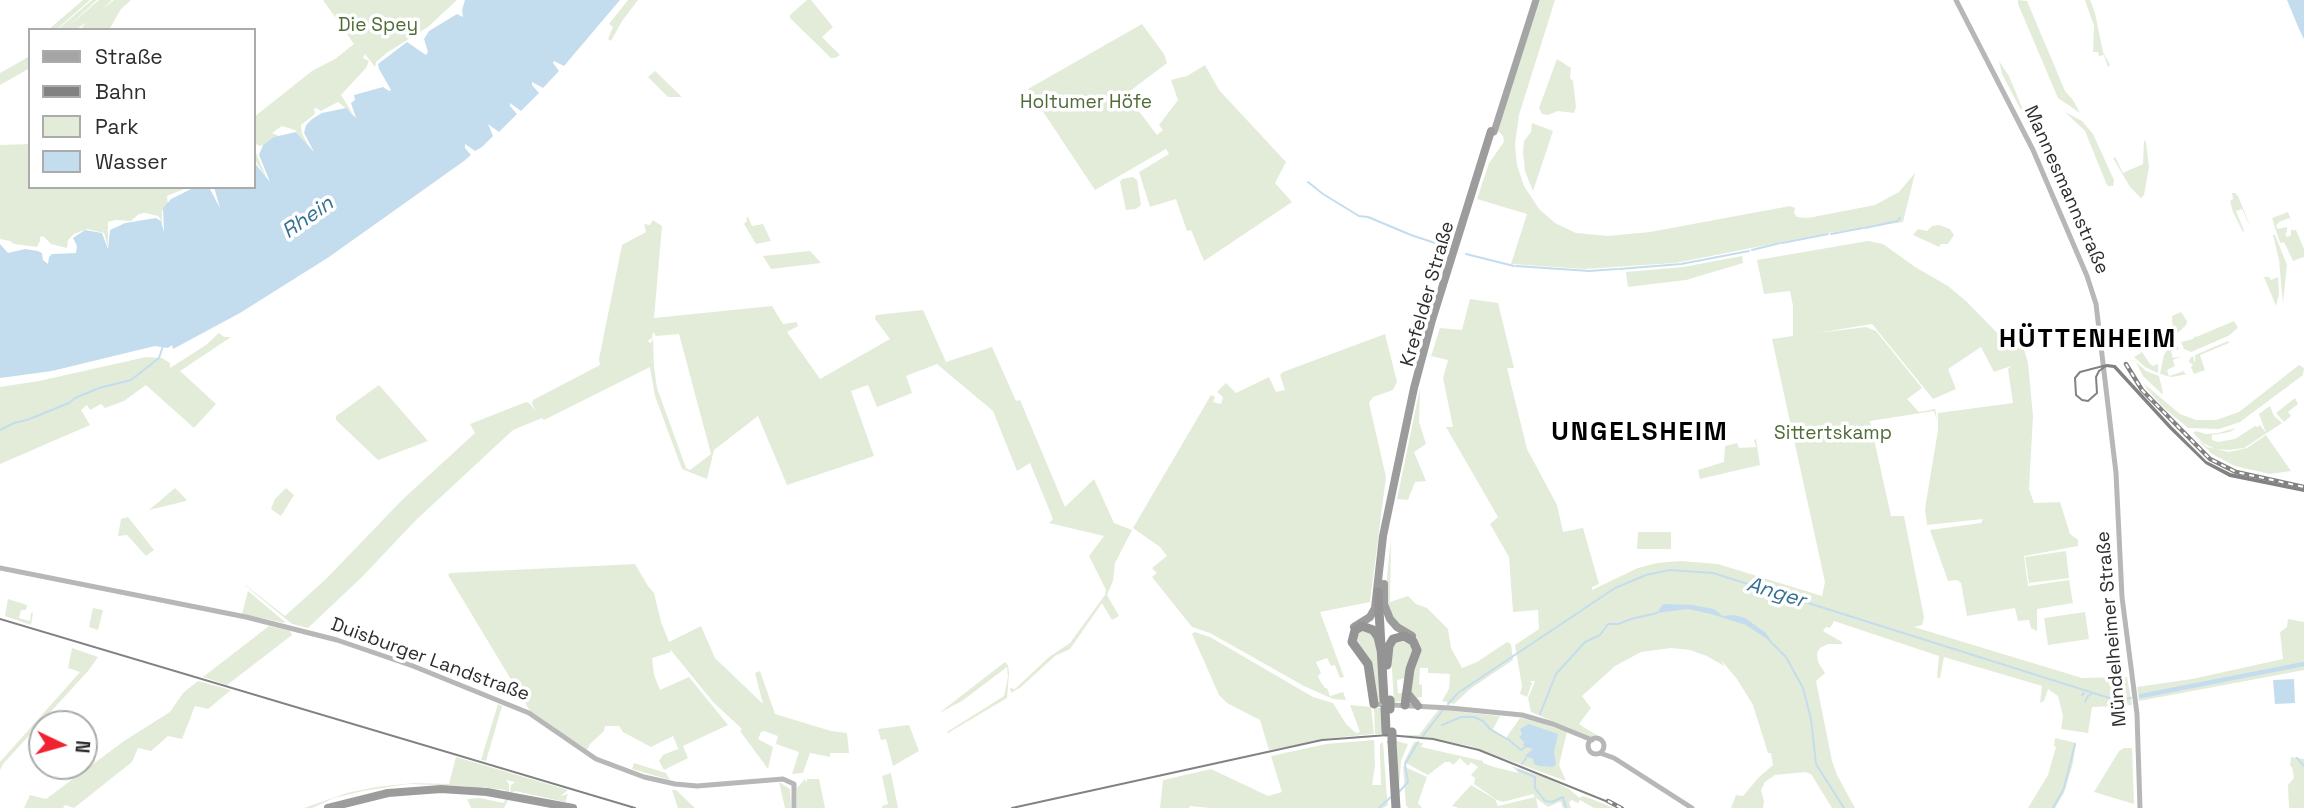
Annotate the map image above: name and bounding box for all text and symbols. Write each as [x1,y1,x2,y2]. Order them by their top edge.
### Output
park label: Die Spey [338,15,418,37]
legend [28,28,256,189]
text: Straße [95,43,163,70]
text: Bahn [95,78,147,105]
park label: Holtumer Höfe [1020,92,1152,114]
street label: Mannesmannstraße [2019,102,2113,278]
text: Park [95,113,139,140]
text: Wasser [95,148,168,175]
water label: Rhein [278,191,338,245]
street label: Krefelder Straße [1396,219,1460,369]
district label: HÜTTENHEIM [2000,324,2176,356]
district label: UNGELSHEIM [1552,417,1728,449]
park label: Sittertskamp [1774,423,1892,445]
street label: Mündelheimer Straße [2092,530,2132,728]
water label: Anger [1744,572,1808,614]
street label: Duisburger Landstraße [328,613,532,707]
north arrow [28,710,98,780]
text: N [69,739,95,754]

